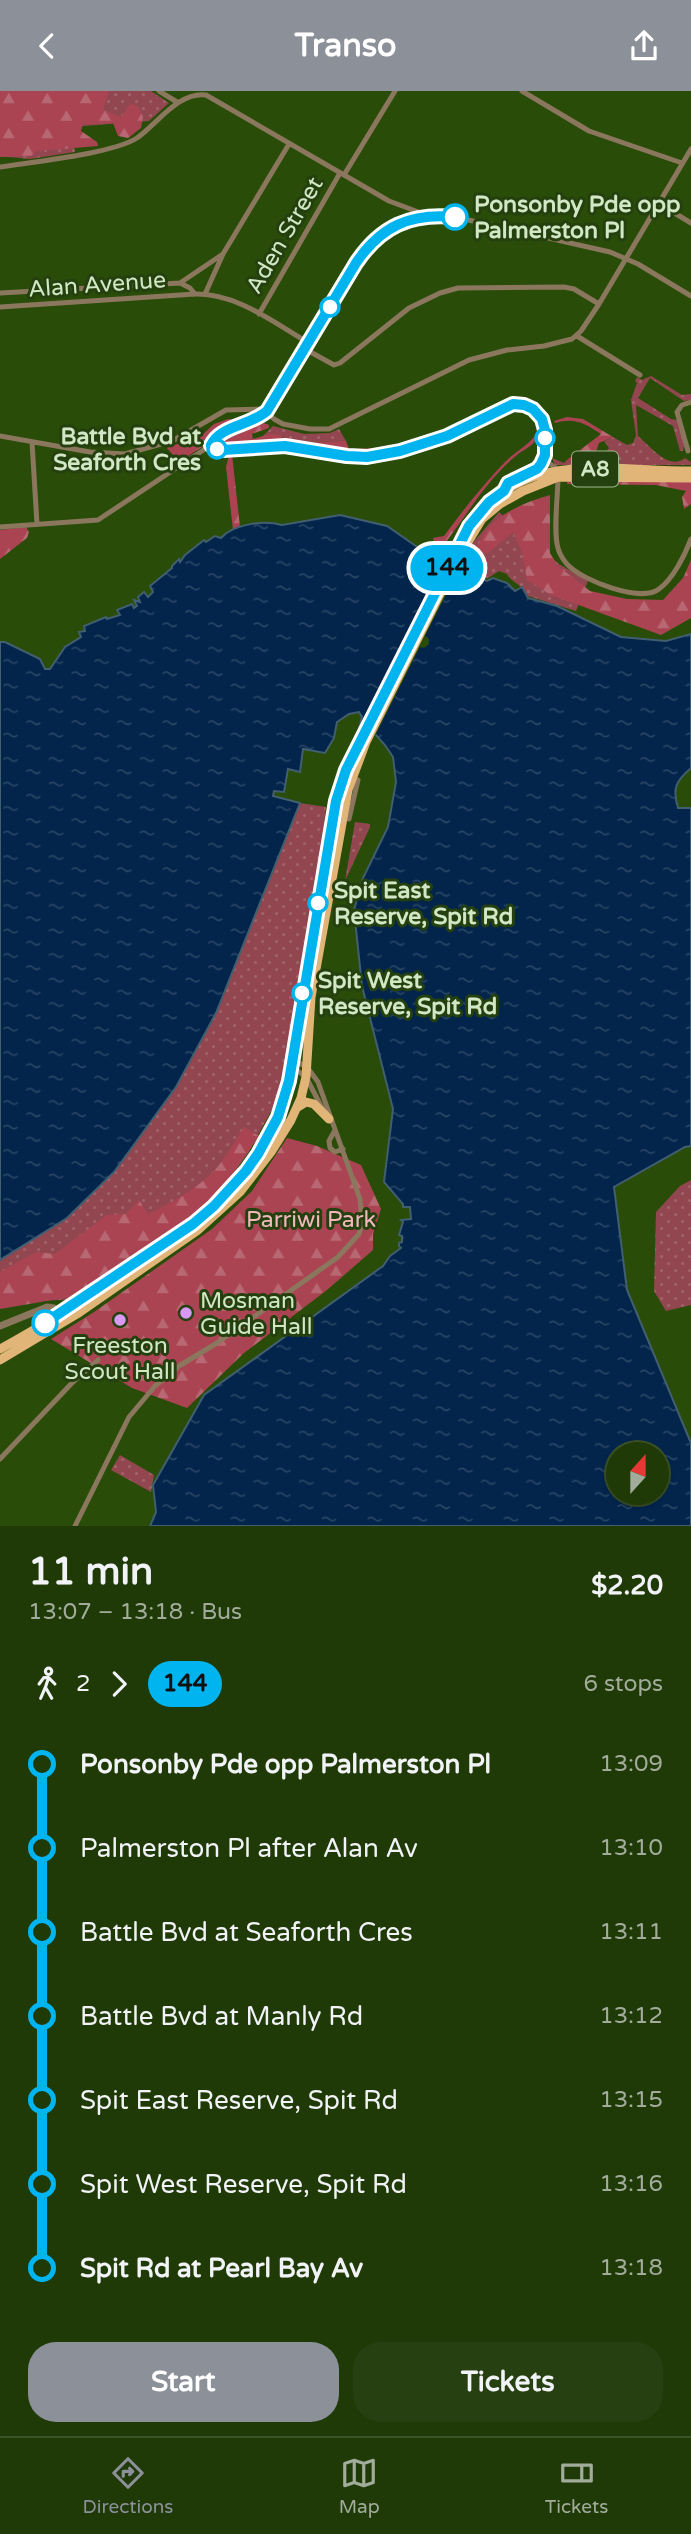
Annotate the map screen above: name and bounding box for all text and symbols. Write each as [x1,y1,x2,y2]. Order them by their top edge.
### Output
icon: back [28,27,66,65]
text: Transo [294,27,397,65]
icon: share [625,27,663,65]
street label: Aden Street [240,172,330,299]
place label: Ponsonby Pde opp Palmerston Pl [474,191,681,245]
marker: Ponsonby Pde opp Palmerston Pl [442,204,468,230]
street label: Alan Avenue [27,266,167,304]
unlabelled marker [320,297,340,317]
place label: Battle Bvd at Seaforth Cres [53,423,201,477]
unlabelled marker [535,428,555,448]
marker: Battle Bvd at Seaforth Cres [207,439,227,459]
road number: A8 [572,451,618,487]
line badge: 144 [407,545,487,591]
text: 144 [424,553,470,582]
place label: Spit East Reserve, Spit Rd [334,877,513,931]
marker: Spit East Reserve, Spit Rd [308,893,328,913]
place label: Spit West Reserve, Spit Rd [318,967,497,1021]
marker: Spit West Reserve, Spit Rd [292,983,312,1003]
park label: Parriwi Park [246,1206,376,1234]
place label: Mosman Guide Hall [200,1287,312,1341]
marker: Mosman Guide Hall [178,1305,194,1321]
unlabelled marker [32,1310,58,1336]
marker: Freeston Scout Hall [112,1312,128,1328]
place label: Freeston Scout Hall [65,1332,175,1386]
north arrow [606,1442,668,1505]
map controls [606,1442,669,1505]
text: 11 min [28,1549,153,1595]
text: $2.20 [591,1570,663,1601]
text: 13:07 – 13:18 · Bus [28,1598,242,1626]
icon: walk [28,1665,66,1703]
icon: forward [100,1665,138,1703]
text: 144 [162,1669,208,1698]
text: 2 [76,1670,90,1698]
text: 6 stops [583,1670,663,1698]
text: Ponsonby Pde opp Palmerston Pl [80,1749,491,1780]
text: 13:09 [599,1750,663,1778]
text: Palmerston Pl after Alan Av [80,1833,418,1864]
text: 13:10 [599,1834,663,1862]
text: Battle Bvd at Seaforth Cres [80,1917,413,1948]
text: 13:11 [599,1918,663,1946]
text: Battle Bvd at Manly Rd [80,2001,363,2032]
text: 13:12 [599,2002,663,2030]
text: Spit East Reserve, Spit Rd [80,2085,398,2116]
text: 13:15 [599,2086,663,2114]
text: Spit West Reserve, Spit Rd [80,2169,407,2200]
text: 13:16 [599,2170,663,2198]
text: Spit Rd at Pearl Bay Av [80,2253,363,2284]
text: 13:18 [599,2254,663,2282]
button: Start [28,2342,339,2422]
button: Tickets [353,2342,663,2422]
tab: Directions [83,2454,174,2518]
tab: Map [339,2454,380,2518]
tab: Tickets [545,2454,608,2518]

